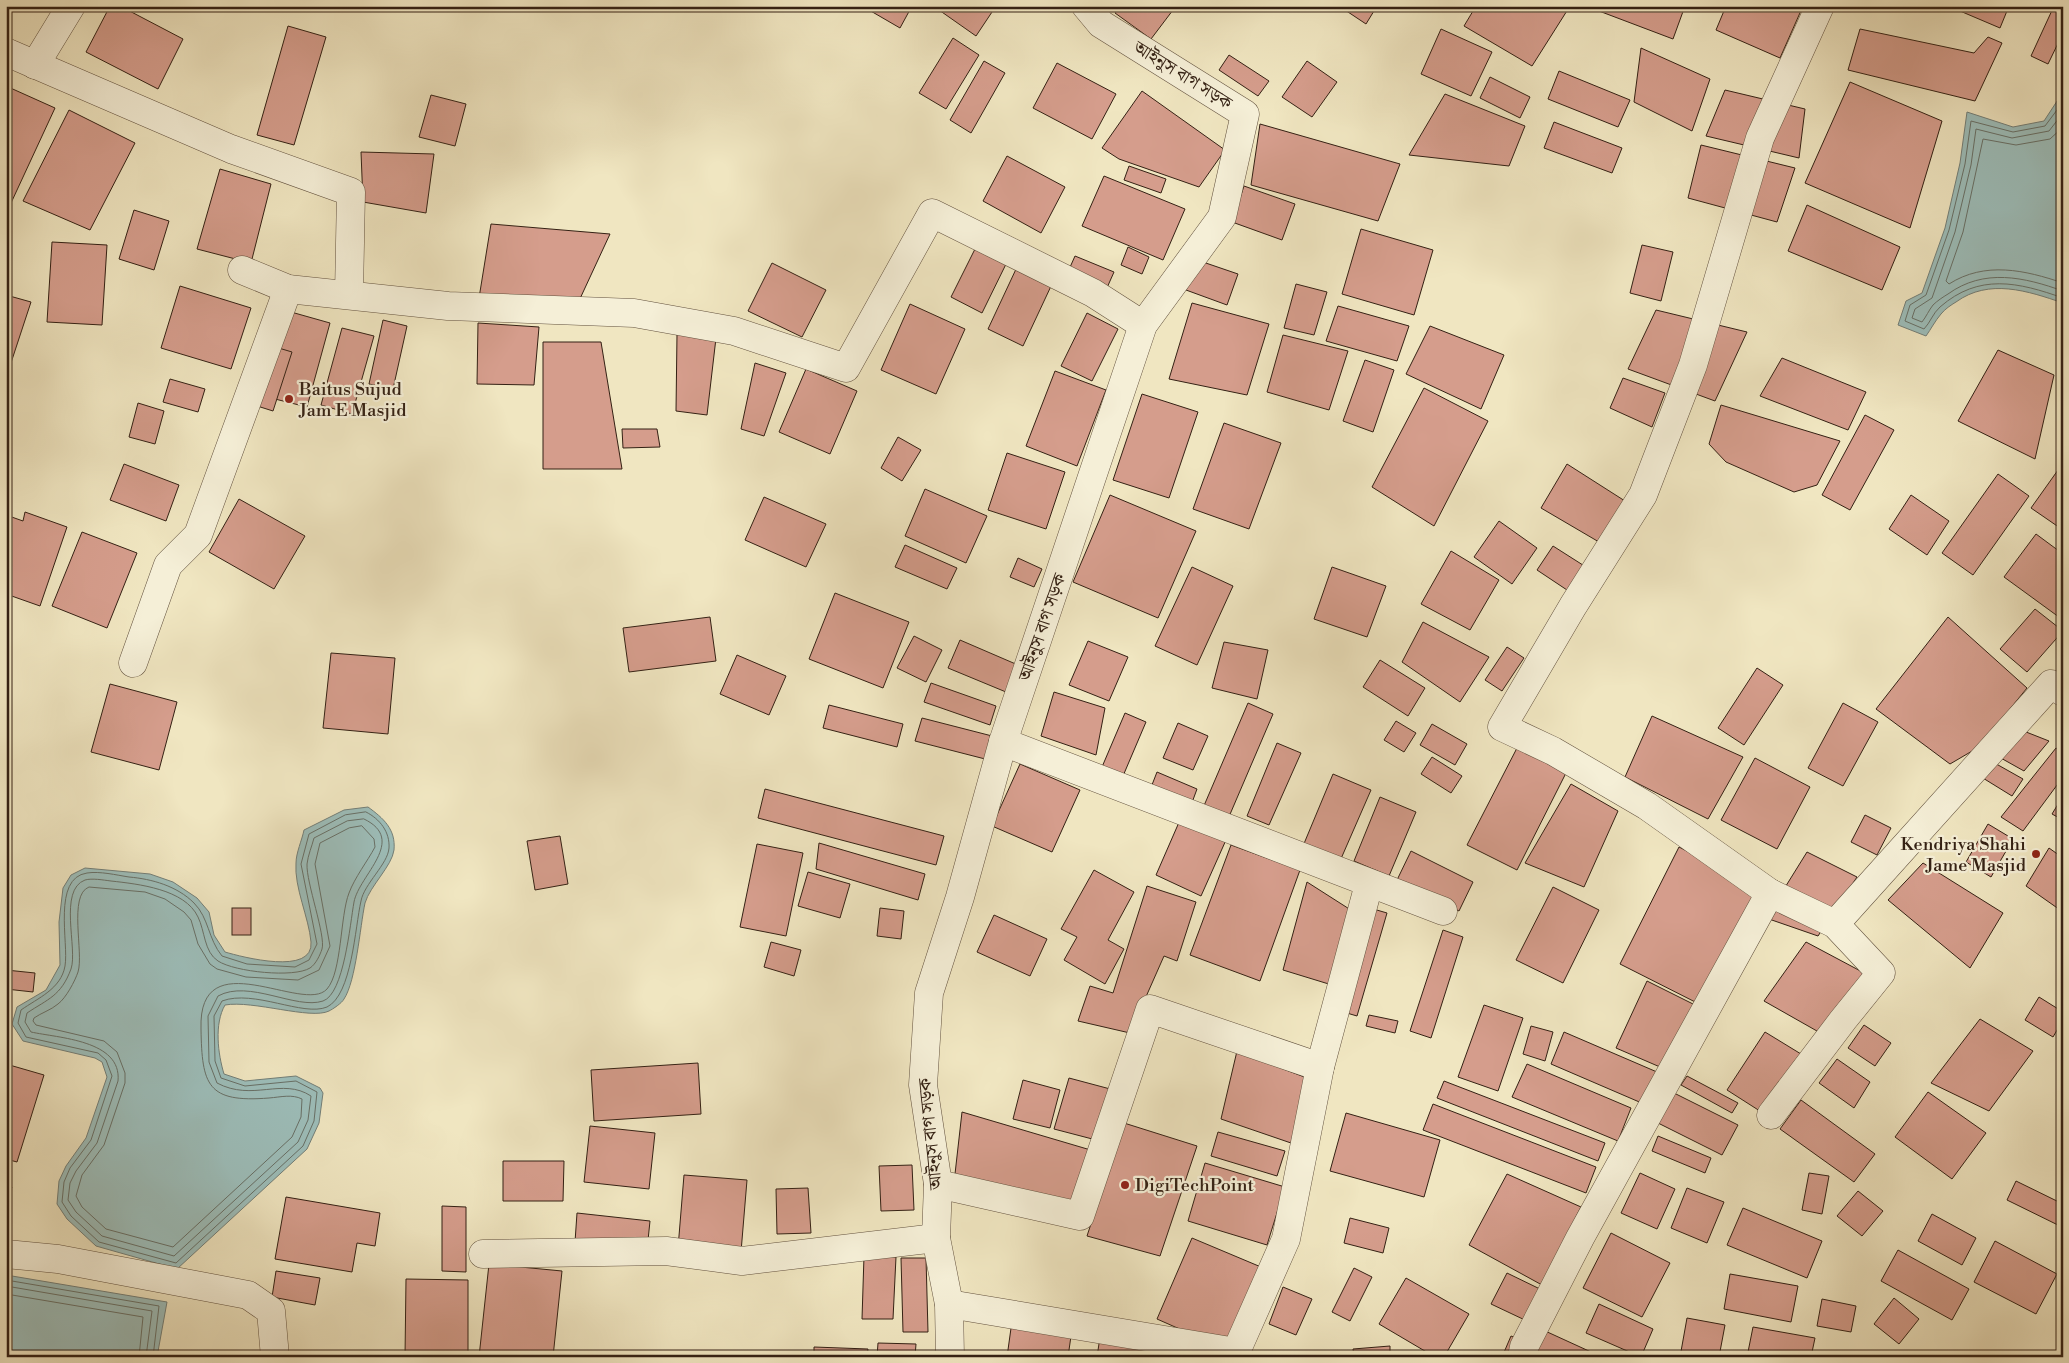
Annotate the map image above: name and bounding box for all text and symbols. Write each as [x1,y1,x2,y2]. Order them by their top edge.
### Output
street label: আইনুস বাগ সড়ক [1128,35,1237,116]
place label: Baitus Sujud Jam E Masjid [298,378,407,422]
marker: Baitus Sujud Jam E Masjid [283,393,295,405]
street label: আইনুস বাগ সড়ক [1013,569,1072,685]
place label: Kendriya Shahi Jame Masjid [1901,833,2027,877]
marker: Kendriya Shahi Jame Masjid [2030,848,2042,860]
street label: আইনুস বাগ সড়ক [913,1076,948,1192]
place label: DigiTechPoint [1135,1174,1254,1197]
marker: DigiTechPoint [1119,1179,1131,1191]

